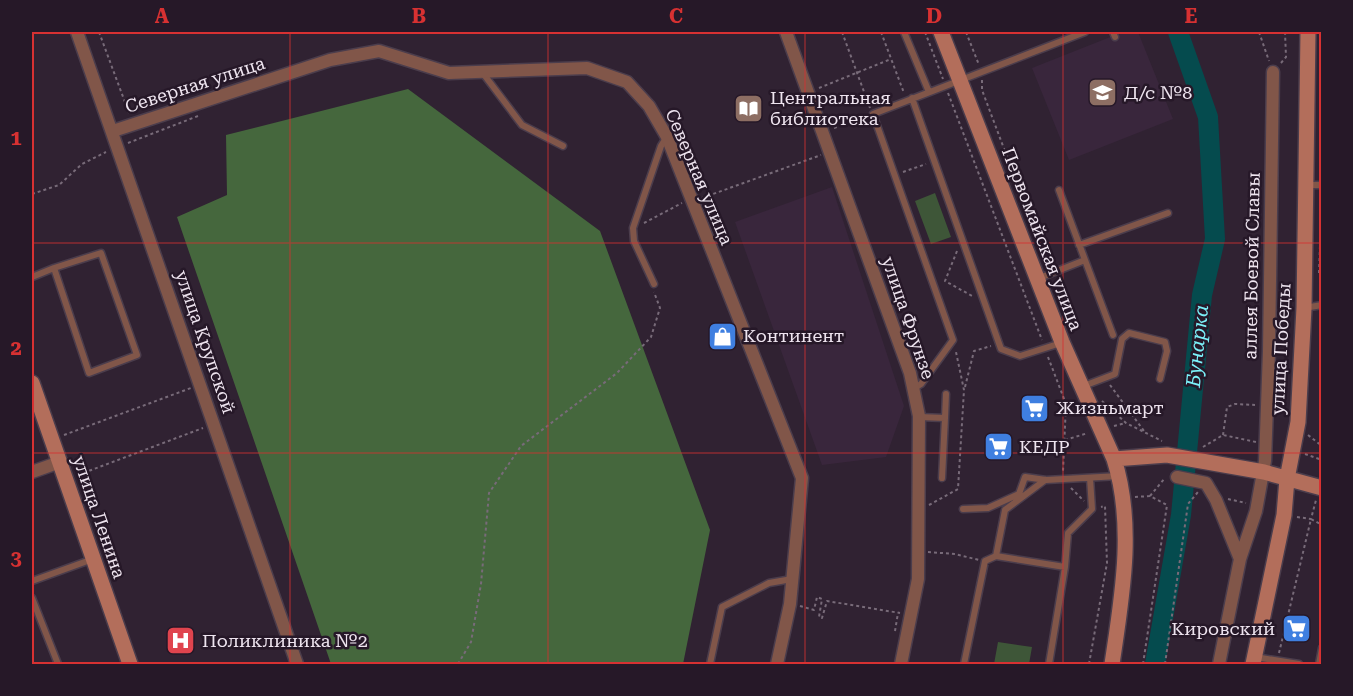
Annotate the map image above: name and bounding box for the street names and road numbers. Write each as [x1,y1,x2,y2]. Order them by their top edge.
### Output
street label: Северная улица [122,52,268,117]
street label: Северная улица [661,106,738,248]
street label: Первомайская улица [998,144,1087,334]
street label: аллея Боевой Славы [1239,172,1264,360]
street label: улица Фрунзе [878,254,939,382]
street label: улица Крупской [171,268,240,416]
street label: улица Победы [1267,282,1294,416]
street label: улица Ленина [69,453,130,581]

